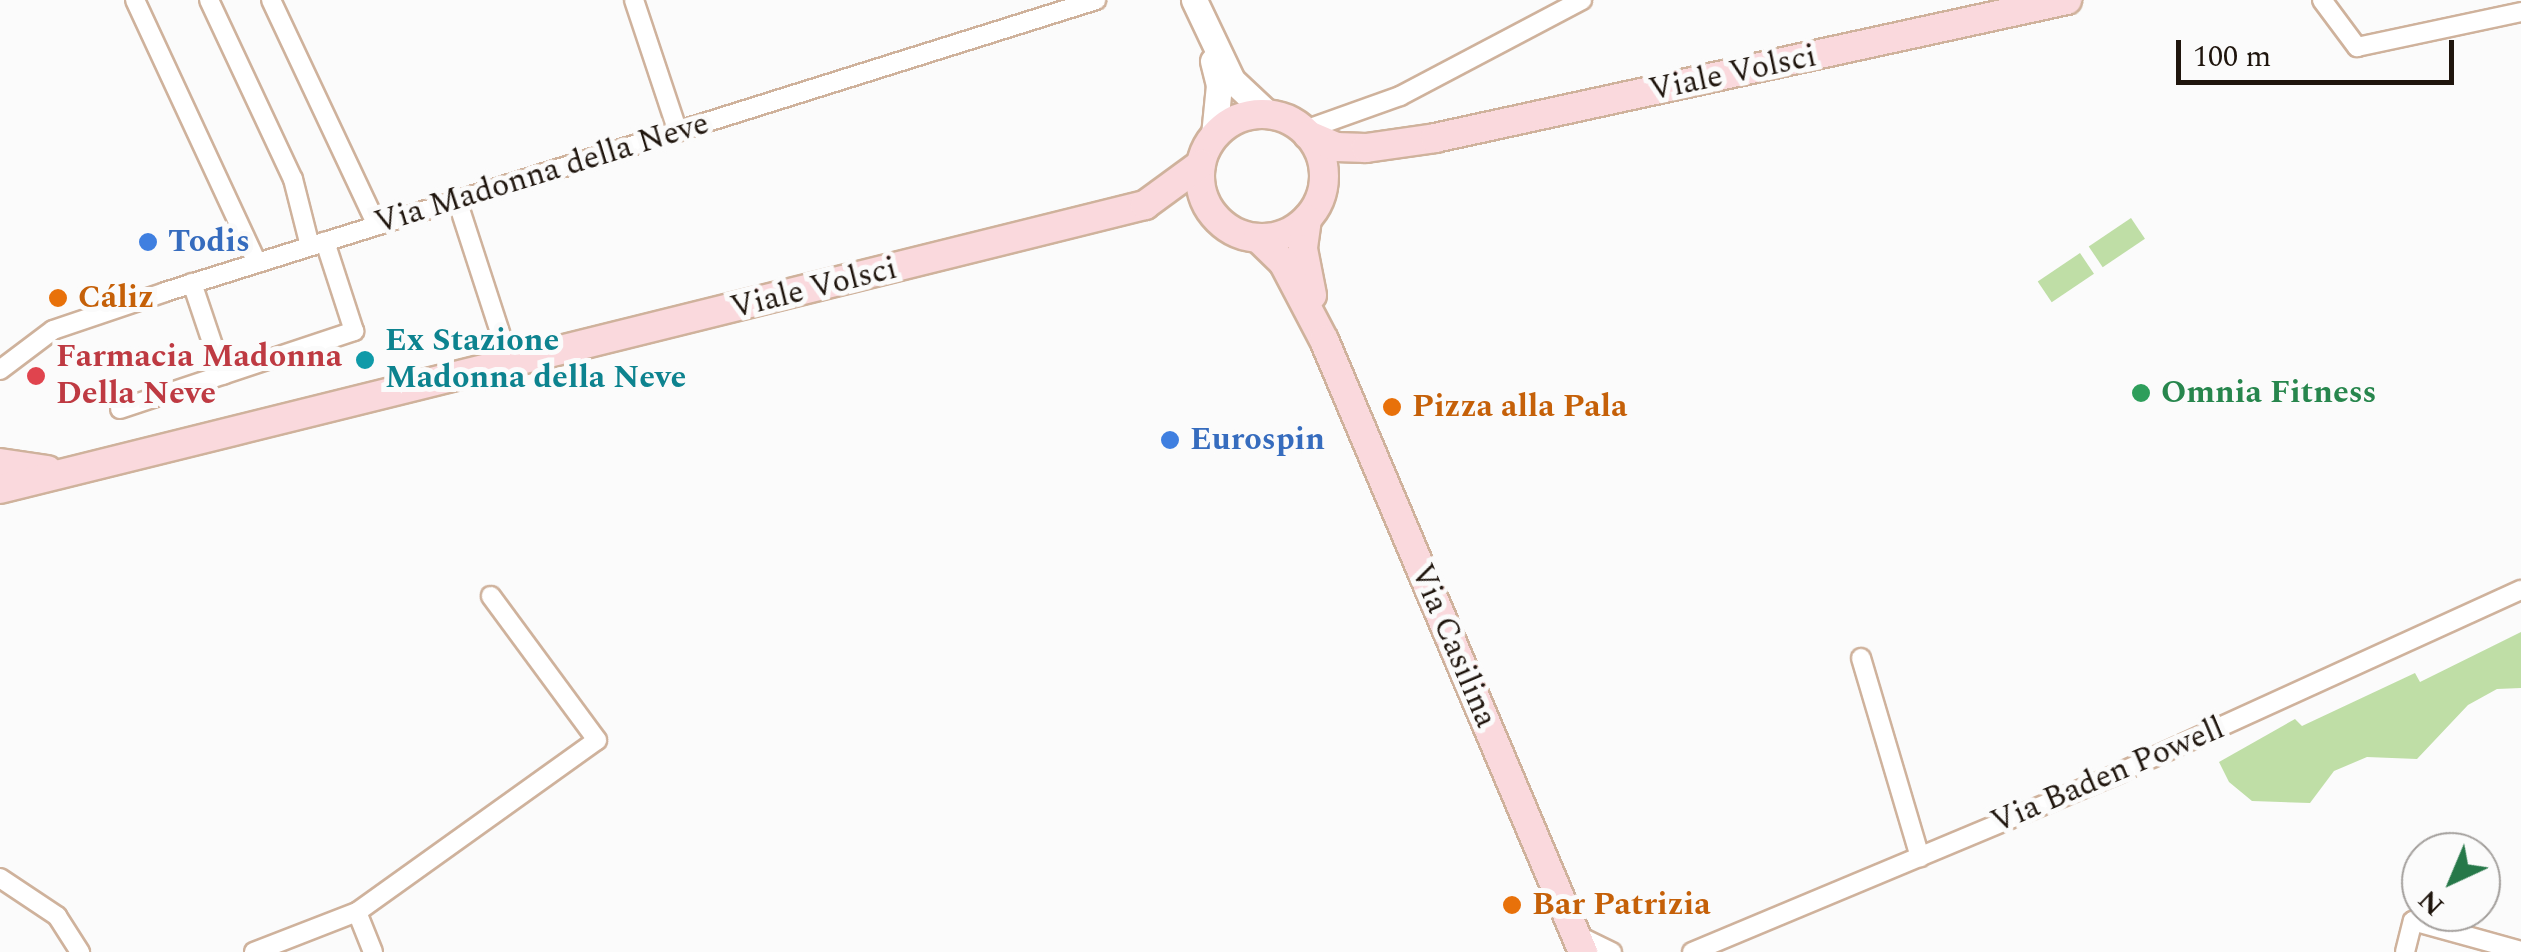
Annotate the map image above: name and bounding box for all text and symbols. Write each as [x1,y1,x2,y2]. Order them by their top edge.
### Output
scale bar [2181,20,2458,82]
text: 100 m [2193,34,2271,80]
street label: Viale Volsci [1646,38,1820,110]
street label: Via Madonna della Neve [370,105,714,243]
place label: Todis [168,223,250,261]
marker: Todis [137,231,159,253]
street label: Viale Volsci [727,250,901,328]
place label: Cáliz [78,279,154,317]
marker: Cáliz [47,287,69,309]
place label: Ex Stazione Madonna della Neve [385,323,686,398]
place label: Farmacia Madonna Della Neve [56,339,342,414]
marker: Ex Stazione Madonna della Neve [354,349,376,371]
marker: Farmacia Madonna Della Neve [25,365,47,387]
place label: Omnia Fitness [2161,374,2376,412]
marker: Omnia Fitness [2130,382,2152,404]
place label: Pizza alla Pala [1412,388,1627,426]
marker: Pizza alla Pala [1381,396,1403,418]
place label: Eurospin [1190,421,1325,459]
marker: Eurospin [1159,429,1181,451]
street label: Via Casilina [1401,559,1505,733]
street label: Via Baden Powell [1986,710,2230,842]
north arrow [2401,832,2501,932]
text: N [2408,879,2454,926]
place label: Bar Patrizia [1532,886,1711,924]
marker: Bar Patrizia [1501,894,1523,916]

